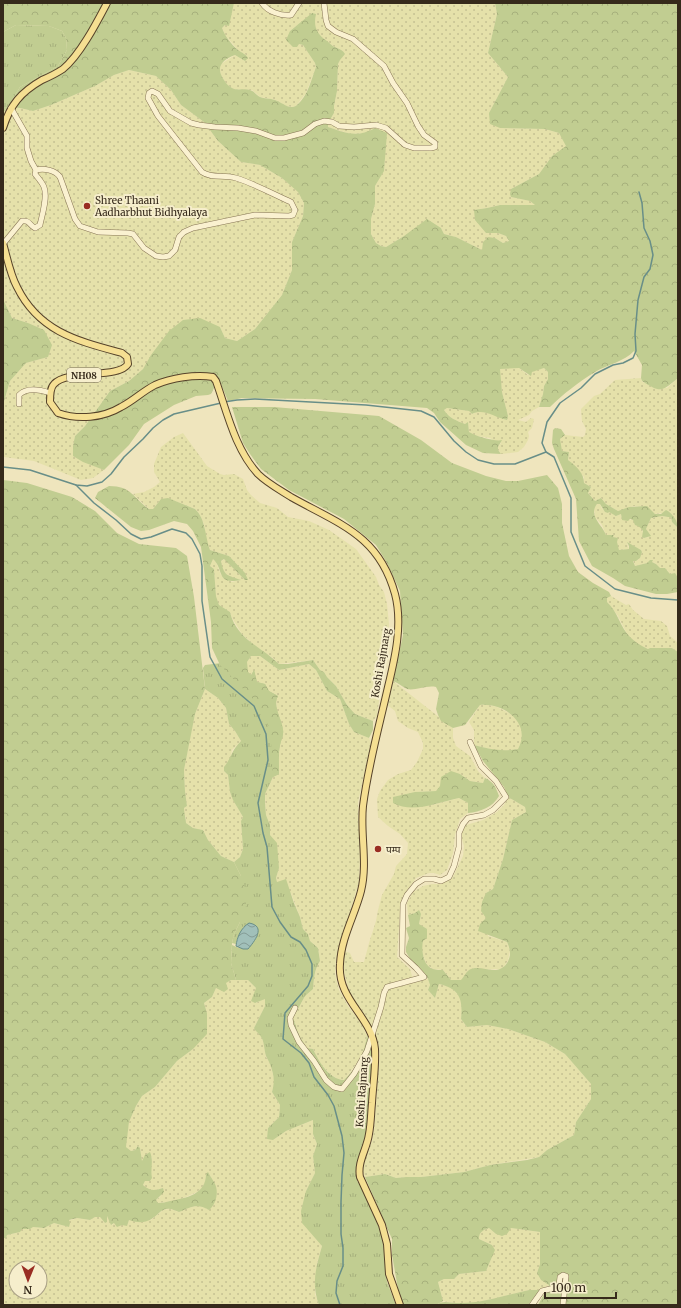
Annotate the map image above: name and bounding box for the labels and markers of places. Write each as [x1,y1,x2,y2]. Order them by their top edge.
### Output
place label: Shree Thaani Aadharbhut Bidhyalaya [94,194,208,219]
marker: Shree Thaani Aadharbhut Bidhyalaya [82,201,92,211]
place label: पम्प [386,843,401,856]
marker: पम्प [373,844,383,854]

